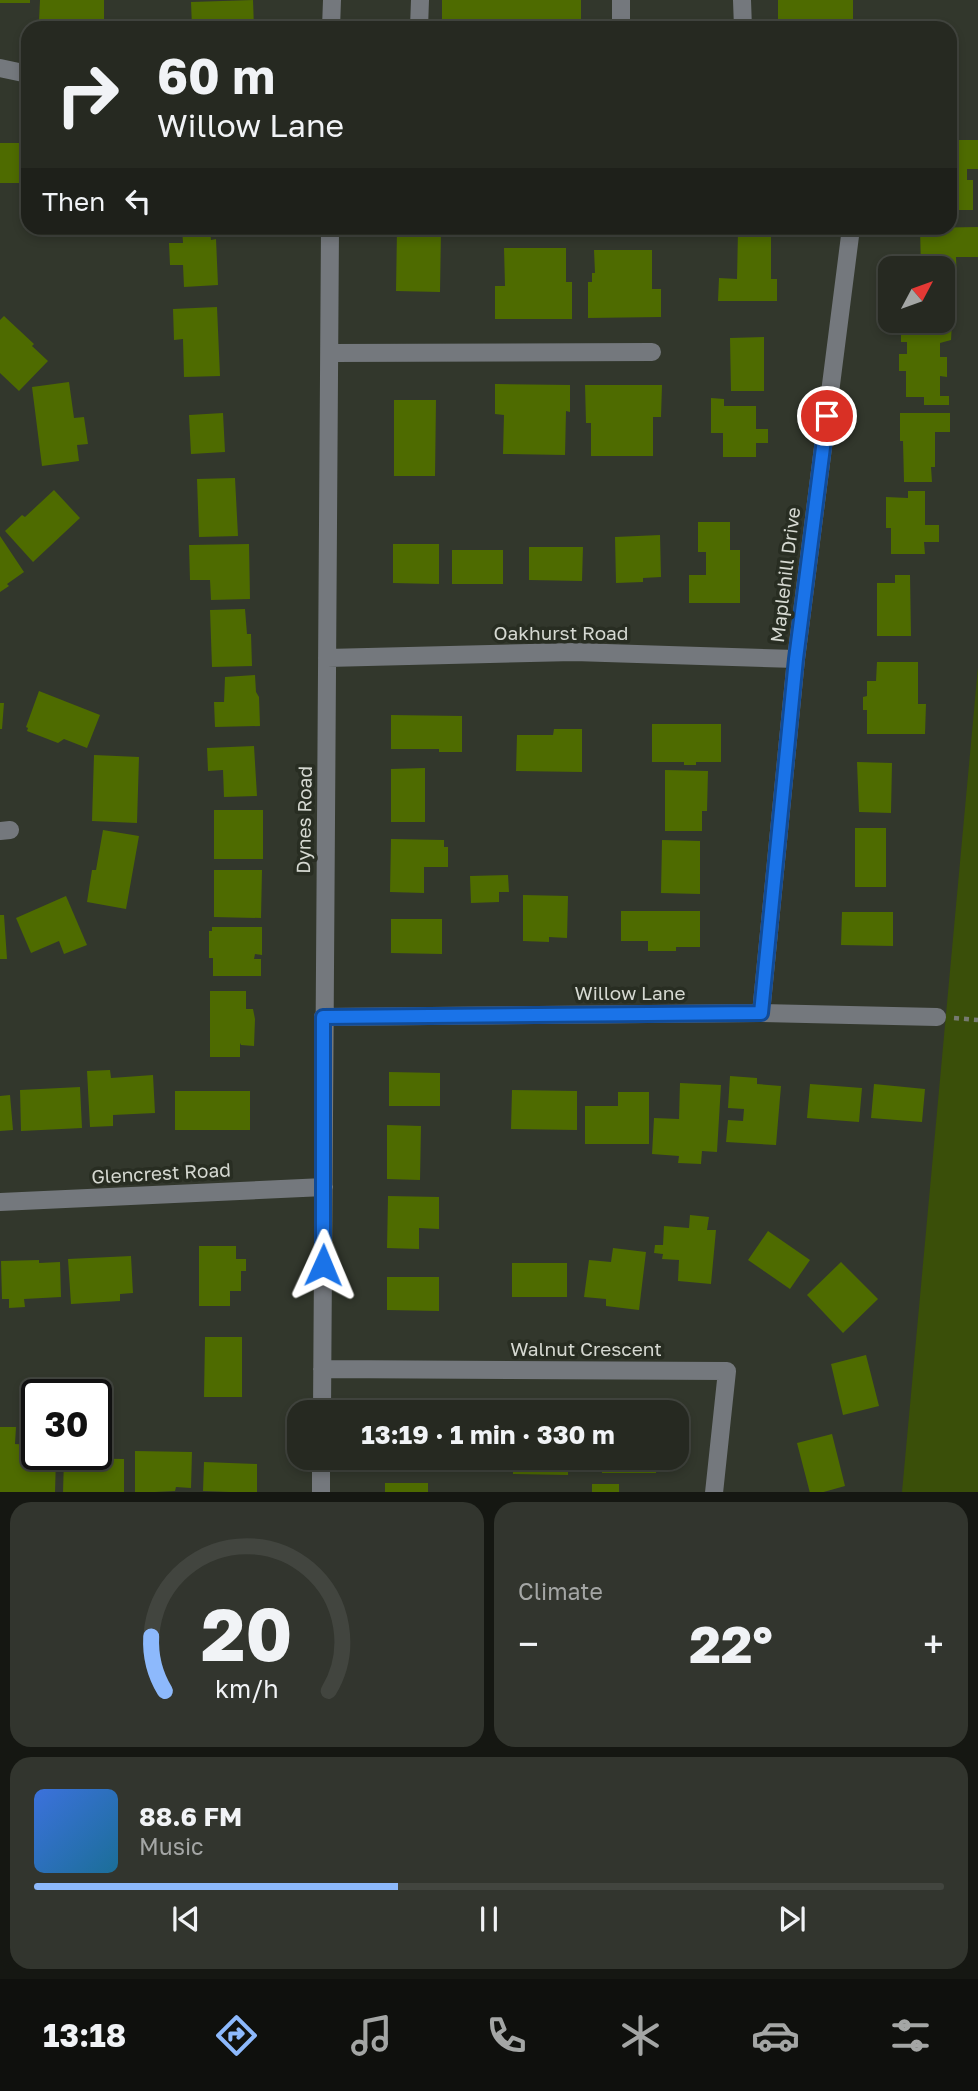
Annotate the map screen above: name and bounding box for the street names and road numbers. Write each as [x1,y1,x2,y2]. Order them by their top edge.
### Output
street label: Maplehill Drive [765,506,804,644]
street label: Oakhurst Road [493,621,629,644]
street label: Dynes Road [291,766,316,874]
street label: Willow Lane [574,981,686,1004]
street label: Glencrest Road [91,1157,231,1188]
street label: Walnut Crescent [510,1337,662,1360]

